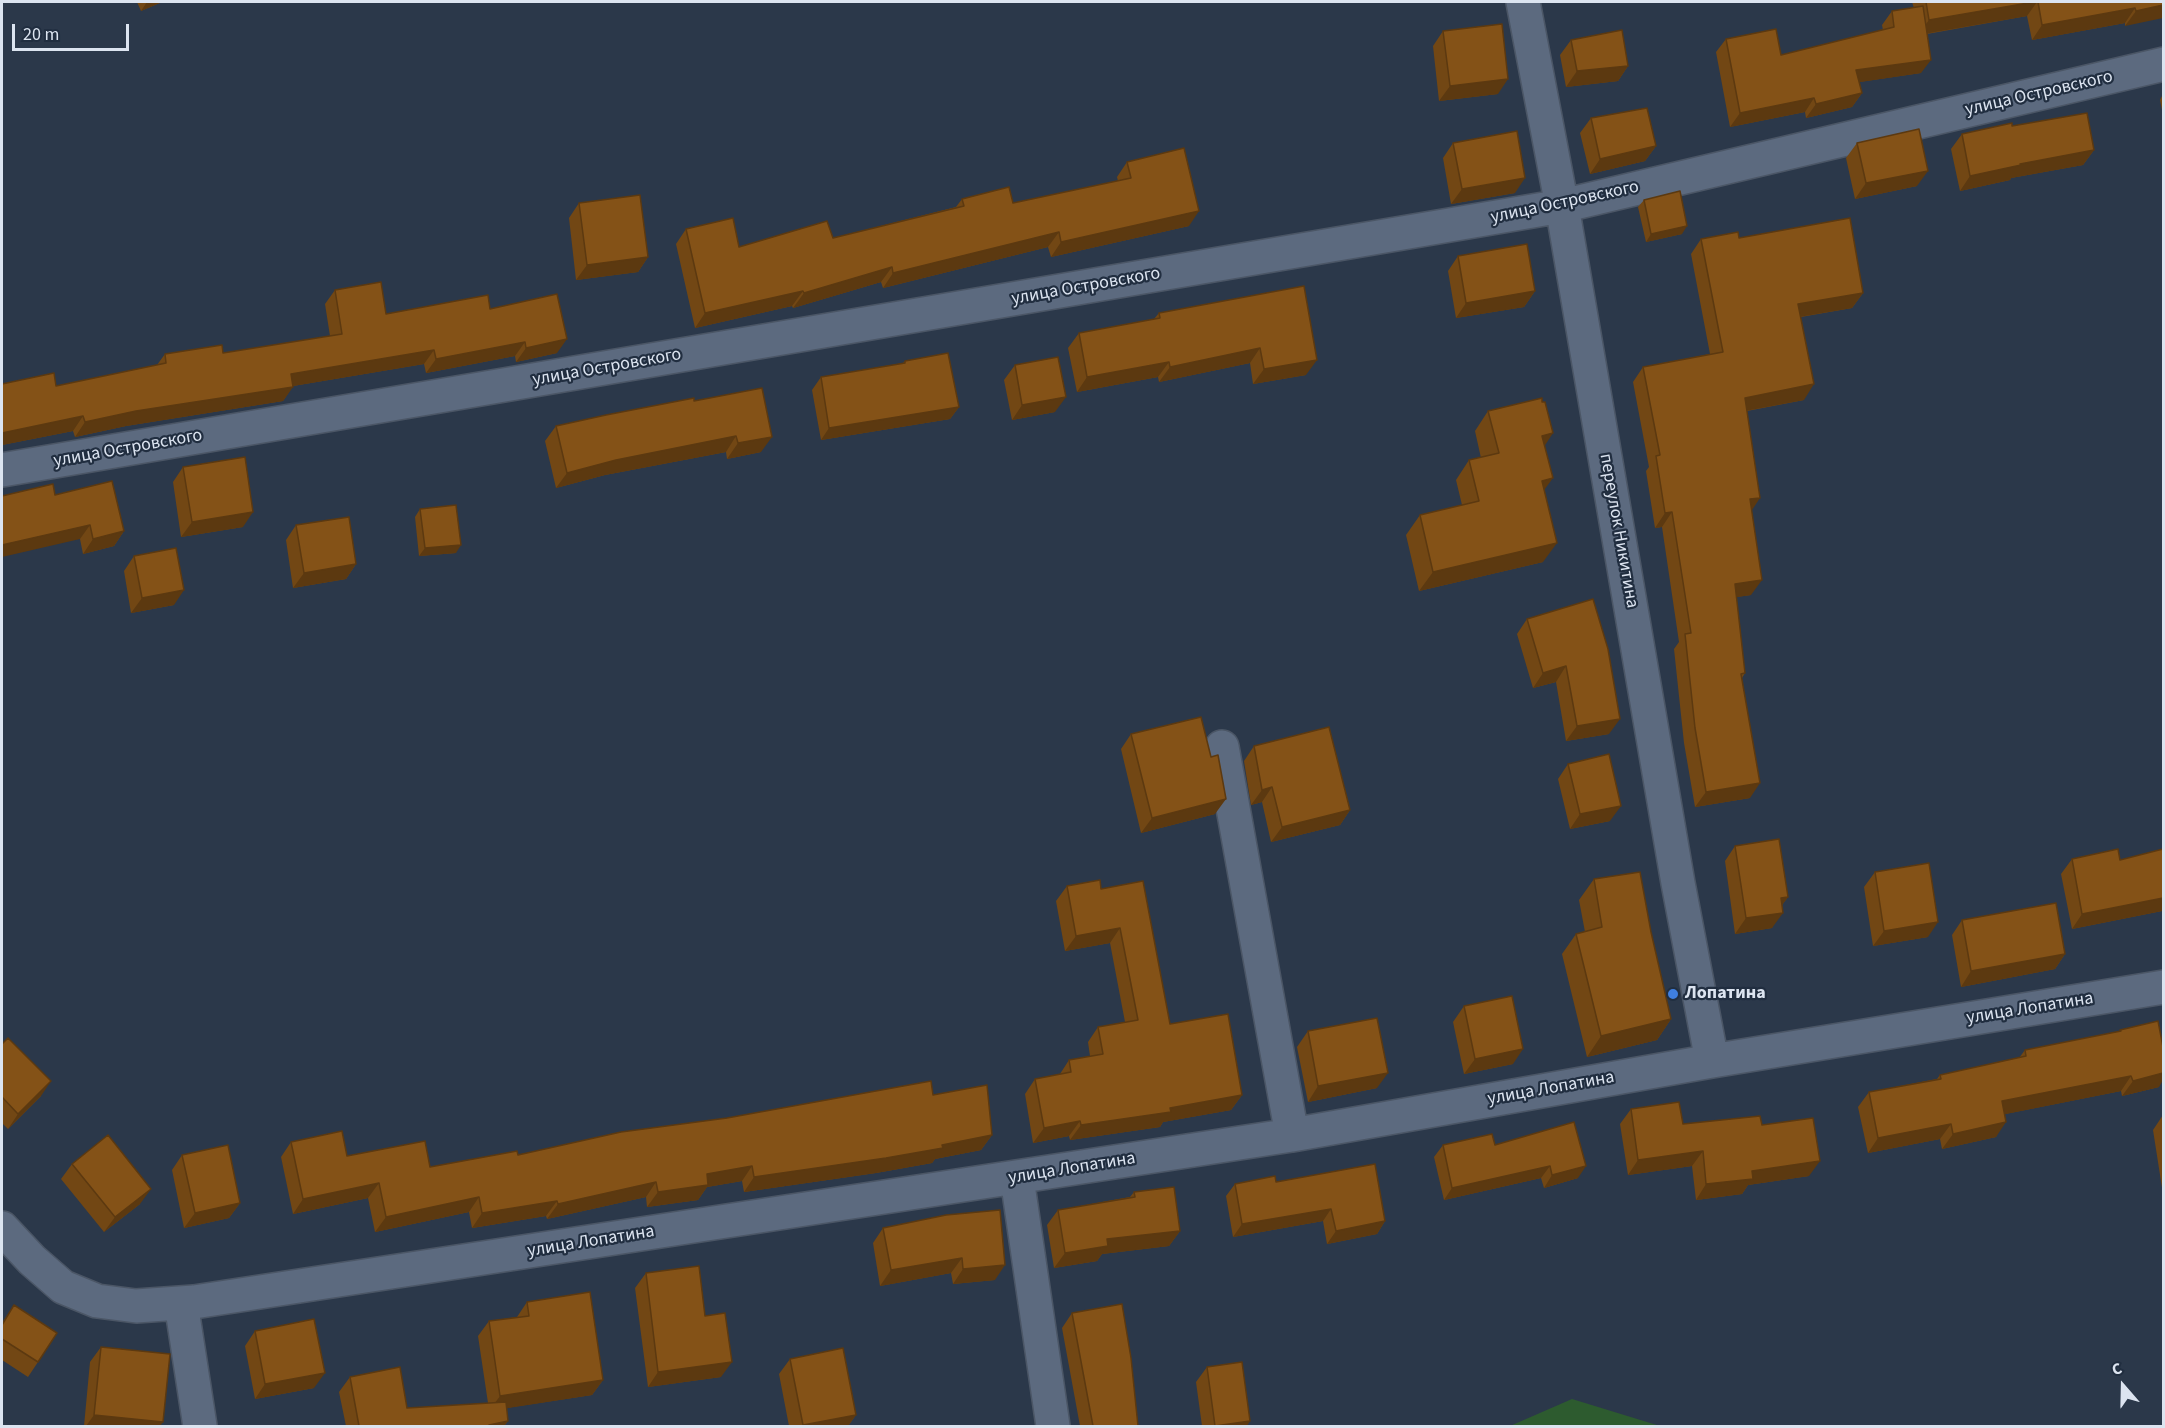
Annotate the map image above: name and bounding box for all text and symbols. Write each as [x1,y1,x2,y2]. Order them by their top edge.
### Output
scale bar [15,12,132,50]
text: 20 m [23,22,59,47]
street label: улица Островского [1963,67,2115,121]
street label: улица Островского [1489,177,1641,229]
street label: улица Островского [1010,263,1162,311]
street label: улица Островского [531,344,683,392]
street label: улица Островского [52,425,204,473]
street label: переулок Никитина [1594,452,1642,610]
place label: Лопатина [1685,983,1766,1005]
marker: Лопатина [1666,987,1680,1001]
street label: улица Лопатина [1965,988,2095,1030]
street label: улица Лопатина [1486,1067,1616,1111]
street label: улица Лопатина [1007,1148,1137,1190]
street label: улица Лопатина [526,1221,656,1263]
north arrow [2093,1356,2153,1416]
text: С [2109,1357,2125,1381]

